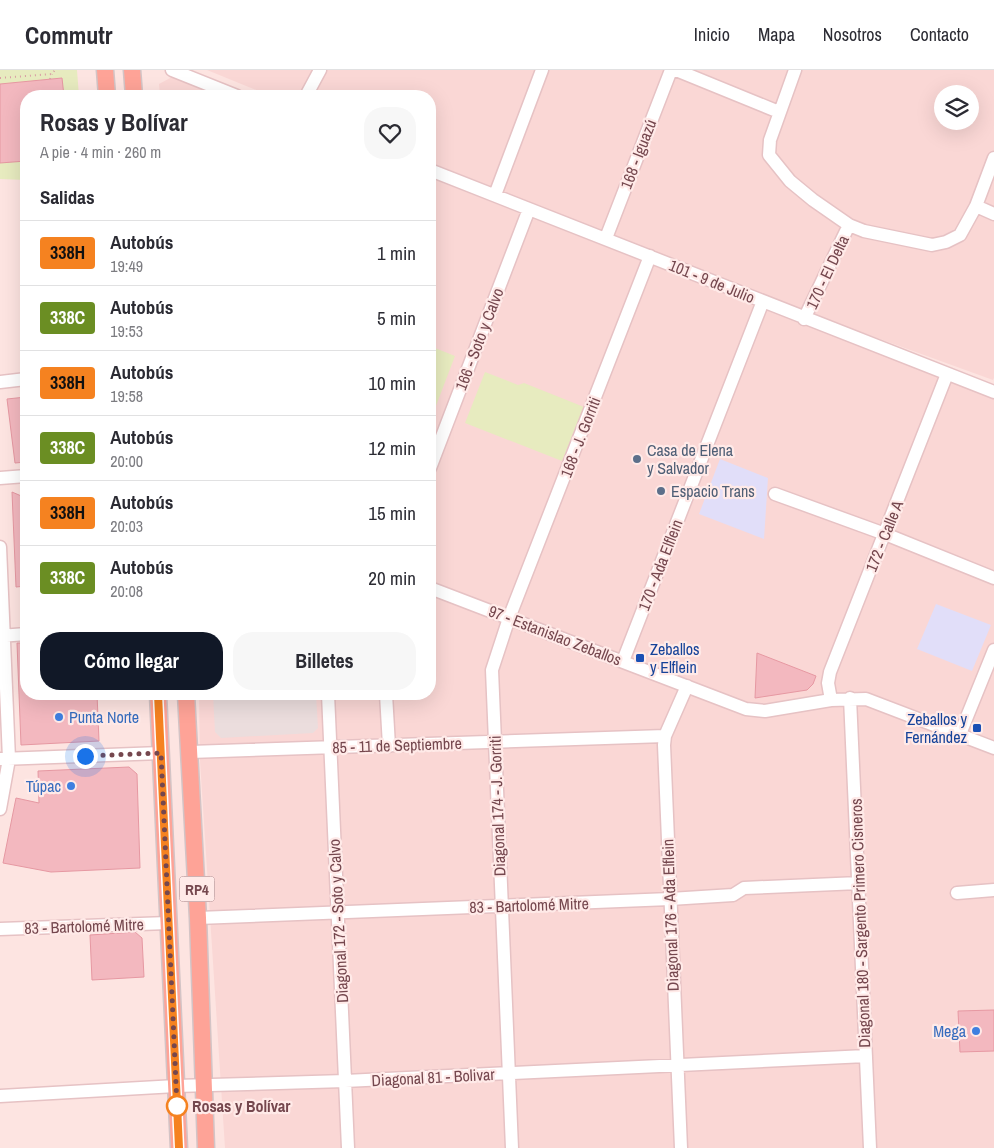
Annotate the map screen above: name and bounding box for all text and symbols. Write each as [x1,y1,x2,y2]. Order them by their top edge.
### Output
text: Commutr [25,19,112,51]
text: Inicio [694,22,730,47]
text: Mapa [758,22,795,47]
text: Nosotros [823,22,882,47]
text: Contacto [910,22,969,47]
map controls [934,85,979,130]
button: layers [934,85,979,130]
text: Rosas y Bolívar [40,106,188,138]
button: heart [364,107,416,159]
street label: 168 - Iguazú [615,116,661,192]
text: A pie · 4 min · 260 m [40,141,161,163]
text: Salidas [40,184,95,210]
text: Autobús [110,229,173,255]
street label: 170 - El Delta [800,231,854,313]
text: 338H [50,240,85,265]
text: 1 min [377,240,416,266]
street label: 101 - 9 de Julio [666,254,758,308]
text: 19:49 [110,255,143,277]
street label: 166 - Soto y Calvo [449,285,509,393]
text: Autobús [110,294,173,320]
text: 338C [50,305,85,330]
text: 5 min [377,305,416,331]
text: 19:53 [110,320,143,342]
text: Autobús [110,359,173,385]
text: 338H [50,370,85,395]
text: 10 min [368,370,416,396]
text: 19:58 [110,385,143,407]
street label: 168 - J. Gorriti [555,394,605,480]
text: Autobús [110,424,173,450]
text: 338C [50,435,85,460]
text: 12 min [368,435,416,461]
place label: Casa de Elena y Salvador [647,439,734,479]
text: 20:00 [110,450,143,472]
marker: Casa de Elena y Salvador [631,453,643,465]
place label: Espacio Trans [671,480,755,502]
marker: Espacio Trans [655,485,667,497]
text: Autobús [110,489,173,515]
street label: 172 - Calle A [860,497,908,575]
text: 338H [50,500,85,525]
text: 15 min [368,500,416,526]
text: 20:03 [110,515,143,537]
street label: 170 - Ada Elflein [632,516,688,614]
text: Autobús [110,554,173,580]
text: 338C [50,565,85,590]
text: 20 min [368,565,416,591]
text: 20:08 [110,580,143,602]
street label: 97 - Estanislao Zeballos [485,600,625,670]
button: Cómo llegar [40,632,223,690]
button: Billetes [233,632,416,690]
place label: Zeballos y Elflein [650,638,700,678]
marker: Zeballos y Elflein [634,652,646,664]
place label: Punta Norte [69,706,139,728]
place label: Zeballos y Fernández [905,708,967,748]
marker: Punta Norte [53,711,65,723]
marker: Zeballos y Fernández [971,722,983,734]
street label: 85 - 11 de Septiembre [332,732,462,758]
street label: Diagonal 174 - J. Gorriti [484,735,510,877]
your location [73,744,98,769]
place label: Túpac [26,775,61,797]
marker: Túpac [65,780,77,792]
street label: Diagonal 180 - Sargento Primero Cisneros [845,798,875,1048]
street label: Diagonal 172 - Soto y Calvo [323,838,353,1004]
street label: Diagonal 176 - Ada Elflein [656,838,684,992]
road number: RP4 [180,876,214,902]
street label: 83 - Bartolomé Mitre [469,892,589,918]
street label: 83 - Bartolomé Mitre [24,913,144,939]
place label: Mega [933,1020,967,1042]
marker: Mega [970,1025,982,1037]
street label: Diagonal 81 - Bolivar [371,1063,496,1091]
marker: Rosas y Bolívar [166,1095,188,1117]
place label: Rosas y Bolívar [192,1095,291,1117]

